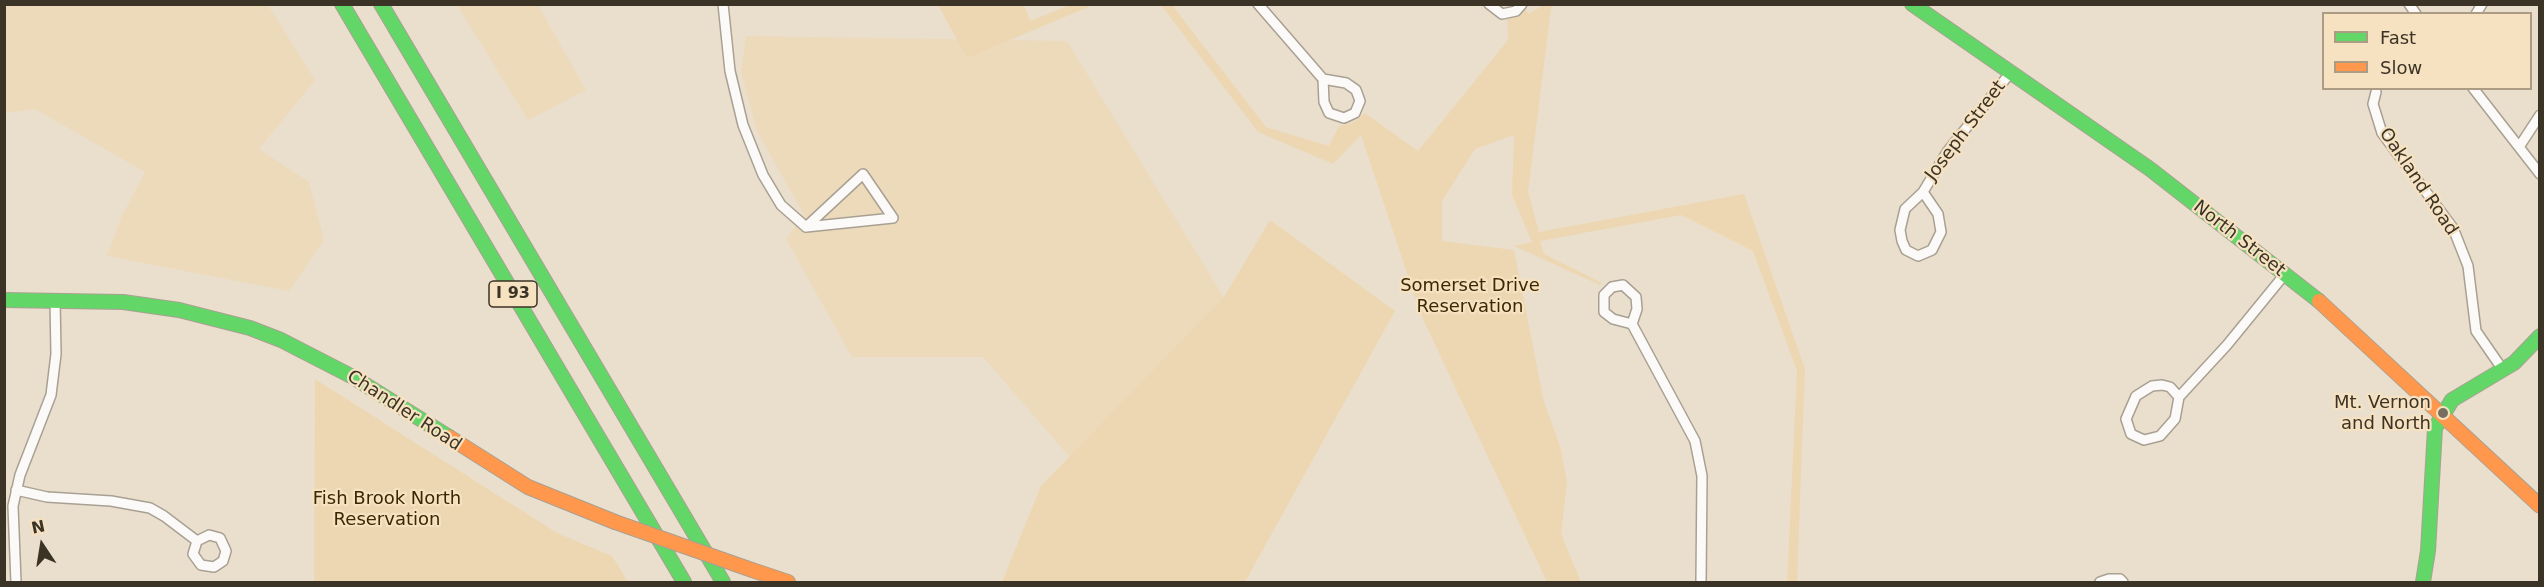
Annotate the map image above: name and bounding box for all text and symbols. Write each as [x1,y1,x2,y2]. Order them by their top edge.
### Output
legend [2322,12,2532,90]
text: Fast [2380,27,2416,48]
text: Slow [2380,57,2422,78]
street label: Joseph Street [1921,77,2011,185]
street label: Oakland Road [2374,124,2462,240]
street label: North Street [2189,196,2289,282]
park label: Somerset Drive Reservation [1400,275,1540,318]
road number: I 93 [489,281,537,307]
street label: Chandler Road [343,366,465,456]
place label: Mt. Vernon and North [2334,392,2431,434]
marker: Mt. Vernon and North [2436,406,2450,420]
park label: Fish Brook North Reservation [313,488,461,530]
north arrow [12,515,72,575]
text: N [30,516,47,538]

